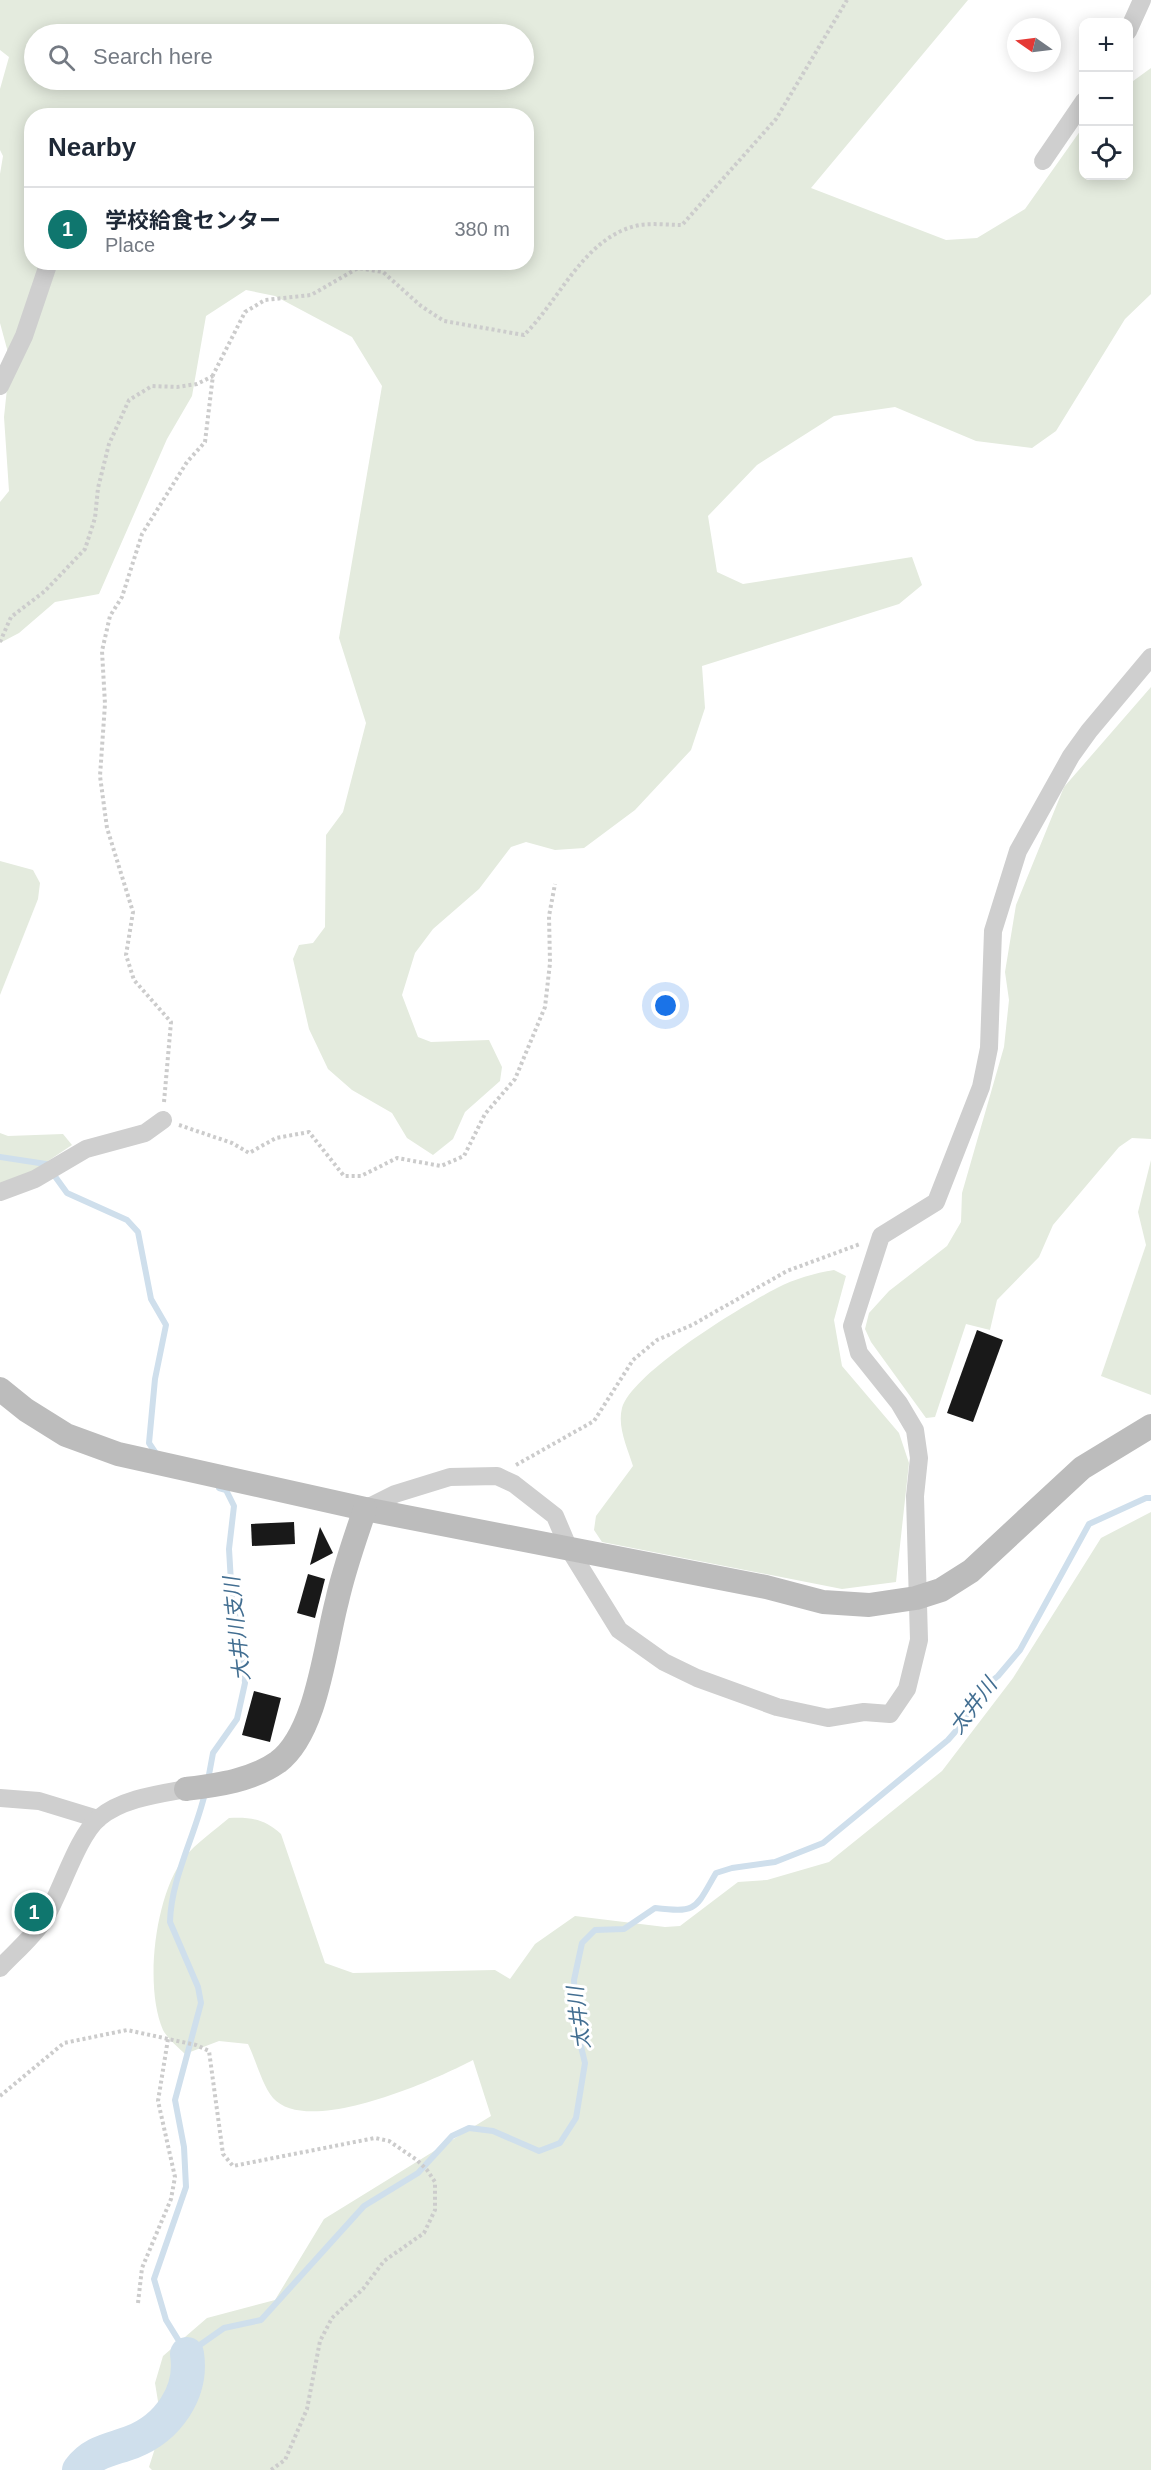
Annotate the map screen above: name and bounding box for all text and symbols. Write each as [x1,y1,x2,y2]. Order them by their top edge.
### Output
north arrow [1007,18,1061,72]
map controls [1079,18,1133,180]
button: + [1079,18,1133,72]
search box [24,24,534,90]
icon: search [45,41,78,74]
text: Search here [93,44,213,69]
button: − [1079,72,1133,126]
button: locate [1079,126,1133,180]
text: Nearby [48,132,136,162]
text: 学校給食センター [105,208,281,233]
text: 1 [62,218,73,240]
text: 380 m [454,218,510,240]
text: Place [105,234,155,256]
your location [651,991,680,1020]
water label: 大井川支川 [219,1574,253,1682]
water label: 太井川 [944,1672,1002,1738]
pin: 1 [15,1890,54,1934]
water label: 太井川 [563,1983,594,2051]

